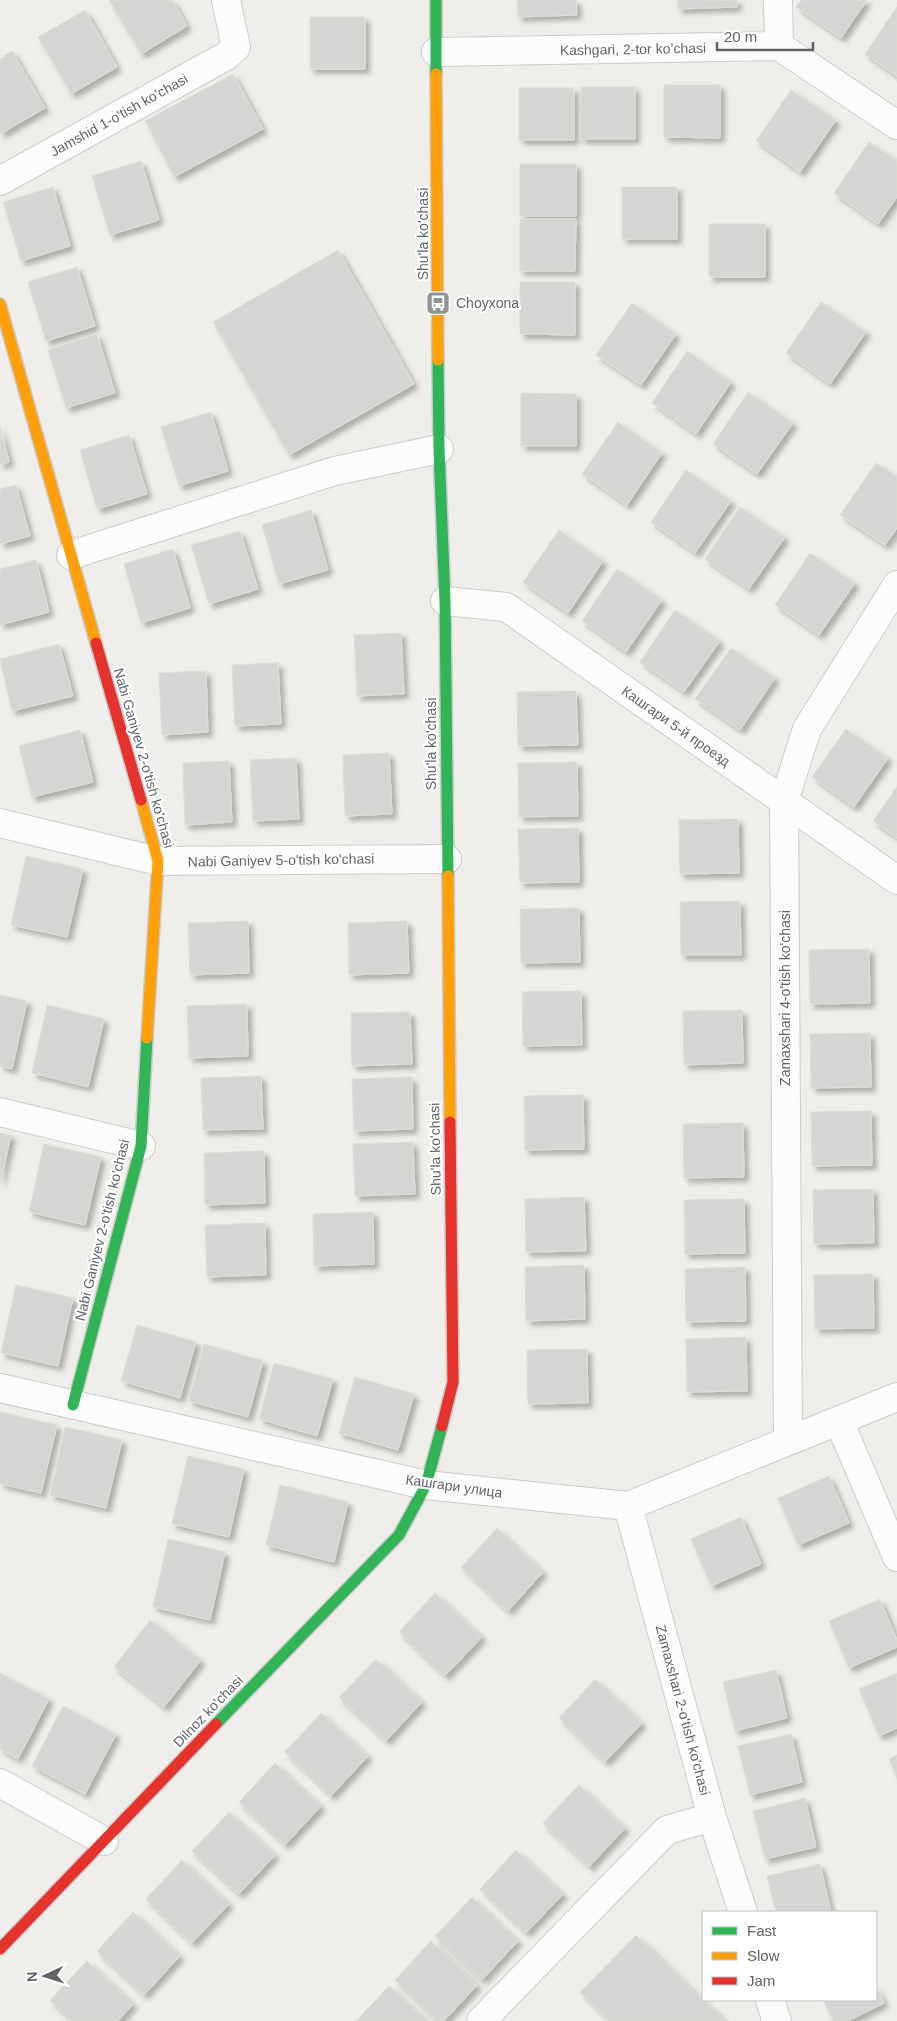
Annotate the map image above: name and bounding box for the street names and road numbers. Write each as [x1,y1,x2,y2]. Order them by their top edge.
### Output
street label: Kashgari, 2-tor ko’chasi [560,40,706,58]
street label: Jamshid 1-o'tish ko'chasi [47,70,191,160]
street label: Shu'la ko'chasi [415,188,431,280]
street label: Nabi Ganiyev 2-o'tish ko'chasi [111,666,177,850]
street label: Кашгари 5-й проезд [619,683,733,769]
street label: Shu'la ko'chasi [423,698,439,790]
street label: Nabi Ganiyev 5-o'tish ko'chasi [188,850,374,870]
street label: Zamaxshari 4-o'tish ko'chasi [777,910,793,1086]
street label: Shu'la ko'chasi [426,1103,444,1195]
street label: Nabi Ganiyev 2-o'tish ko'chasi [72,1138,132,1322]
street label: Кашгари улица [404,1471,504,1501]
street label: Zamaxshari 2-o'tish ko'chasi [653,1623,713,1797]
street label: Dilnoz ko'chasi [170,1672,246,1750]

